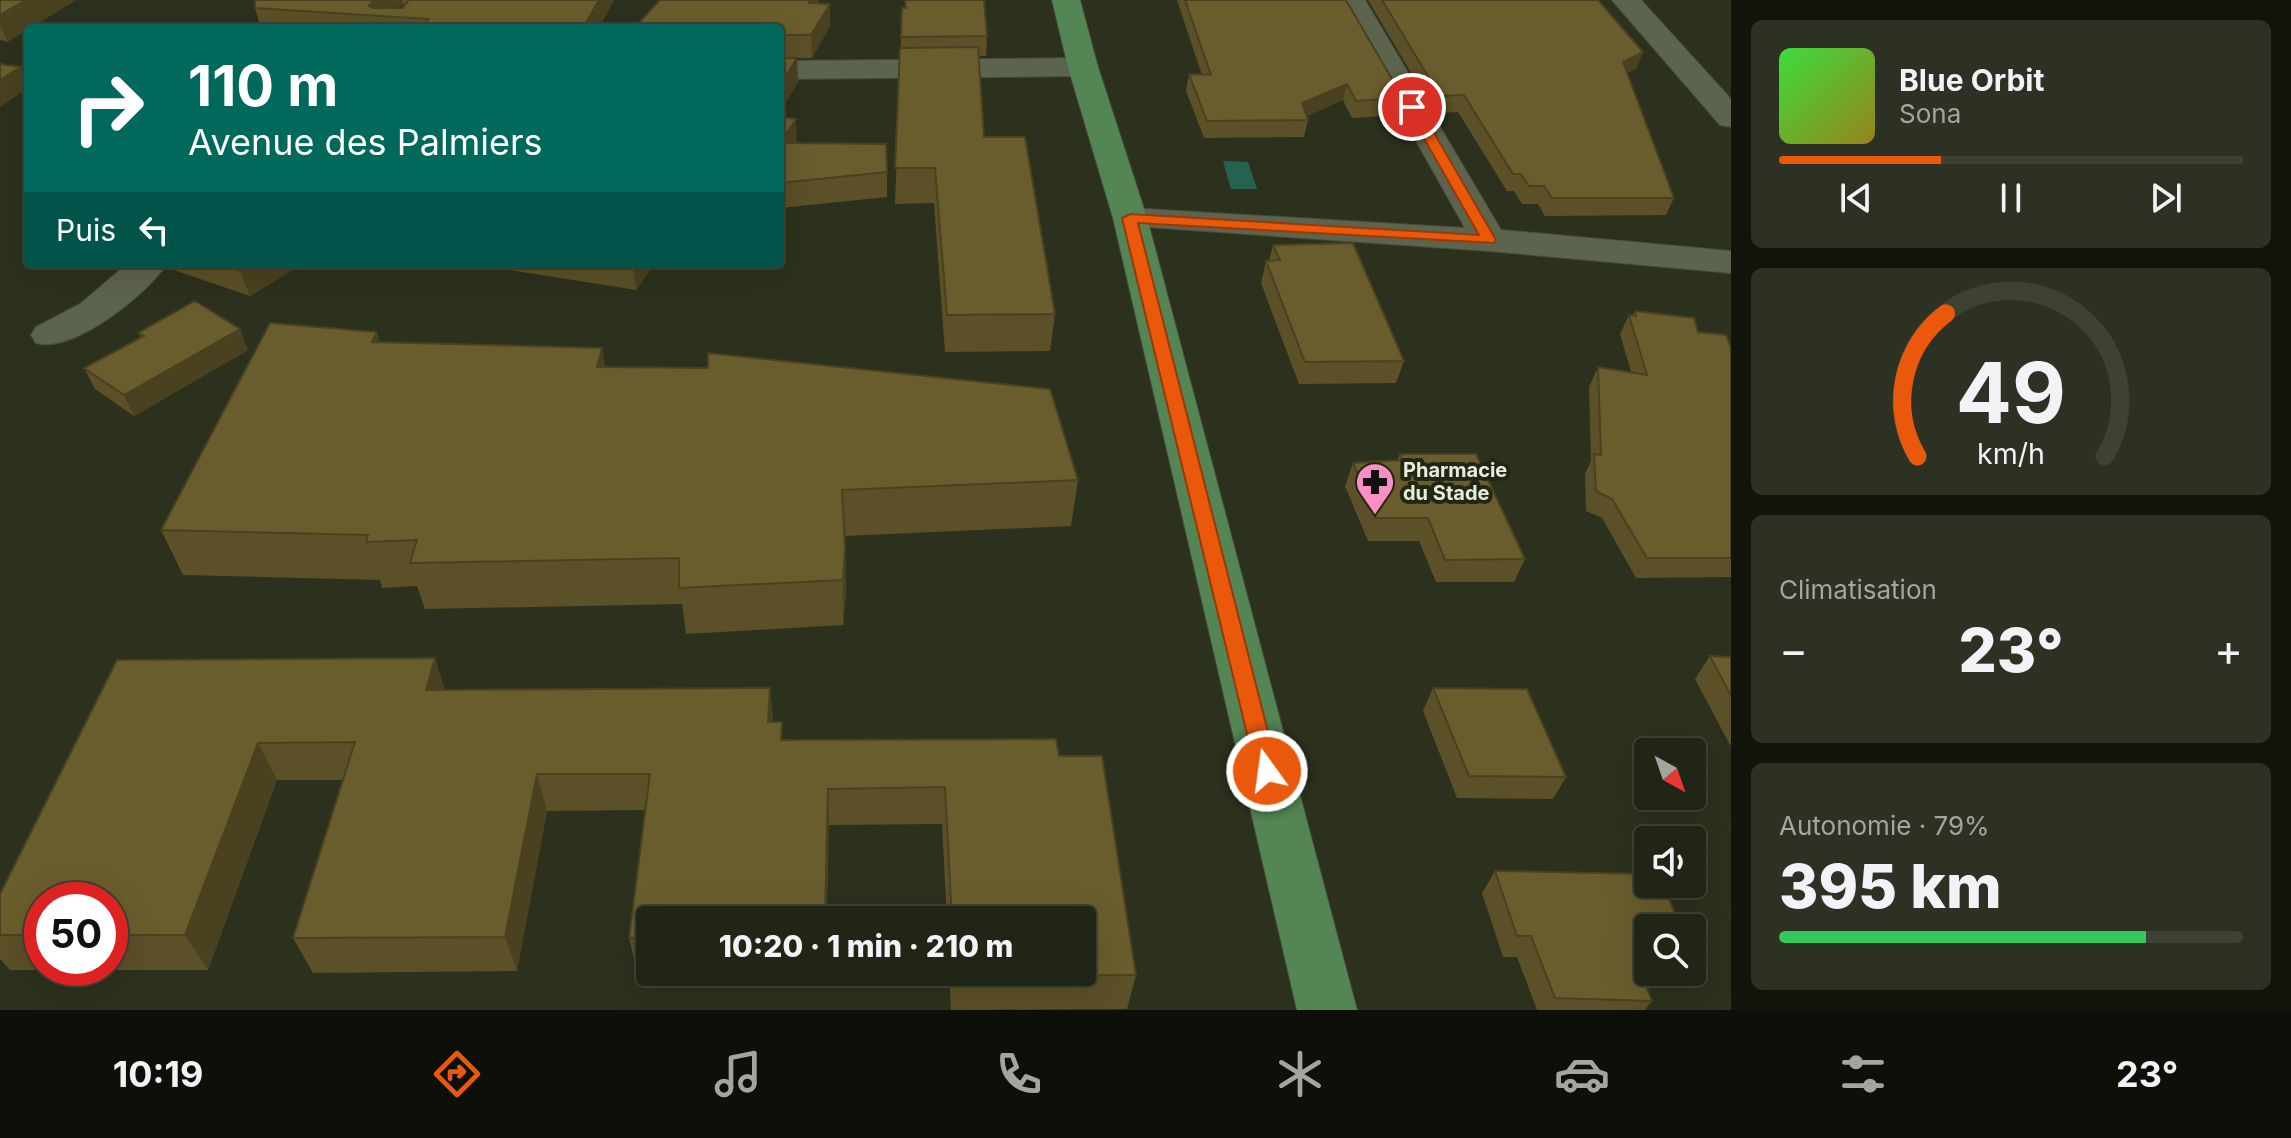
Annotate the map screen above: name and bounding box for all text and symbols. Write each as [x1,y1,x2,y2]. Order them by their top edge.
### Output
text: 110 m [188,52,338,120]
icon: right [56,56,160,160]
text: Blue Orbit [1899,62,2044,98]
pin [1378,73,1446,141]
icon: arrive [1390,85,1434,129]
text: Sona [1899,98,1961,129]
text: Avenue des Palmiers [188,120,542,164]
icon: previous [1834,176,1878,220]
icon: pause [1989,176,2033,220]
icon: next [2144,176,2188,220]
icon: left [132,208,176,252]
text: Puis [56,212,116,248]
text: 49 [1956,342,2066,443]
text: km/h [1977,436,2045,471]
place label: Pharmacie du Stade [1403,458,1507,505]
pharmacy icon: Pharmacie du Stade [1354,461,1396,516]
text: Climatisation [1779,574,1937,605]
text: 23° [1958,614,2064,686]
text: − [1779,623,1808,677]
text: + [2214,623,2243,677]
position arrow [1225,729,1309,813]
north arrow [1634,738,1706,810]
map controls [1634,738,1706,986]
text: Autonomie · 79% [1779,810,1990,841]
button: sound [1634,826,1706,898]
text: 395 km [1779,850,2002,922]
speed limit sign: 50 [24,882,128,986]
button: search [1634,914,1706,986]
text: 10:20 · 1 min · 210 m [719,928,1013,964]
icon: directions [429,1046,485,1102]
icon: music [710,1046,766,1102]
icon: phone [991,1046,1047,1102]
icon: climate [1272,1046,1328,1102]
icon: car [1554,1046,1610,1102]
icon: filters [1835,1046,1891,1102]
text: 10:19 [113,1052,203,1096]
text: 23° [2116,1052,2178,1096]

